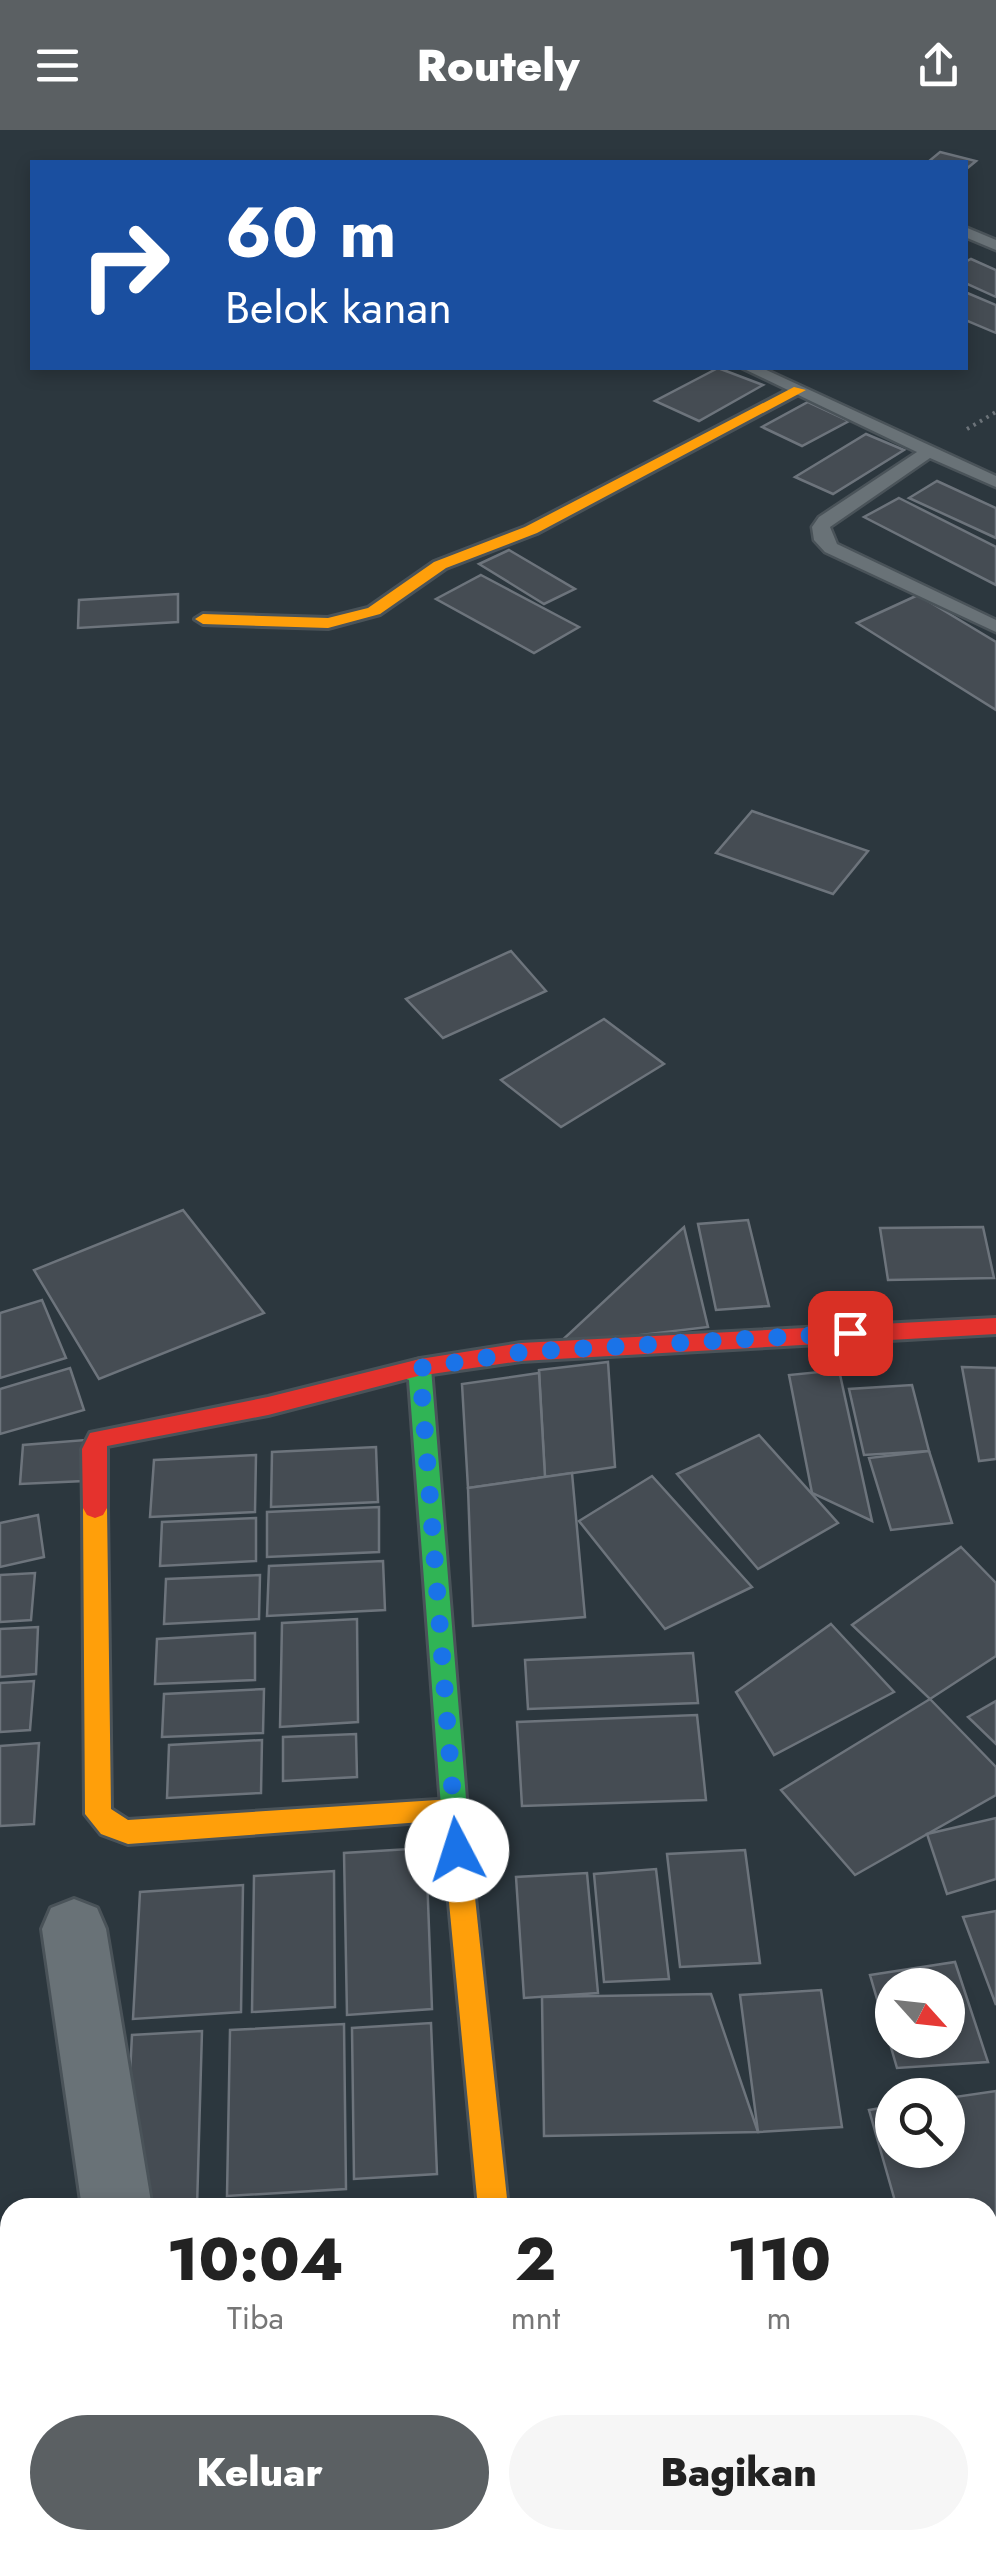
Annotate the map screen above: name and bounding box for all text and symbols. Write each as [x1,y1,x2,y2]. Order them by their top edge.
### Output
text: Routely [416,33,580,98]
icon: menu [30,38,85,93]
icon: share [911,38,966,93]
text: 60 m [225,182,397,283]
icon: right [60,200,190,330]
text: Belok kanan [225,275,452,340]
pin [808,1291,893,1376]
icon: arrive [823,1306,878,1361]
position arrow [405,1798,509,1902]
north arrow [875,1968,965,2058]
map controls [875,1968,965,2168]
button: search [875,2078,965,2168]
text: 10:04 [167,2216,344,2303]
text: 2 [515,2216,556,2303]
text: 110 [727,2216,831,2303]
text: Tiba [227,2295,284,2341]
text: mnt [511,2295,560,2341]
text: m [767,2295,792,2341]
button: Keluar [30,2415,489,2530]
button: Bagikan [509,2415,968,2530]

